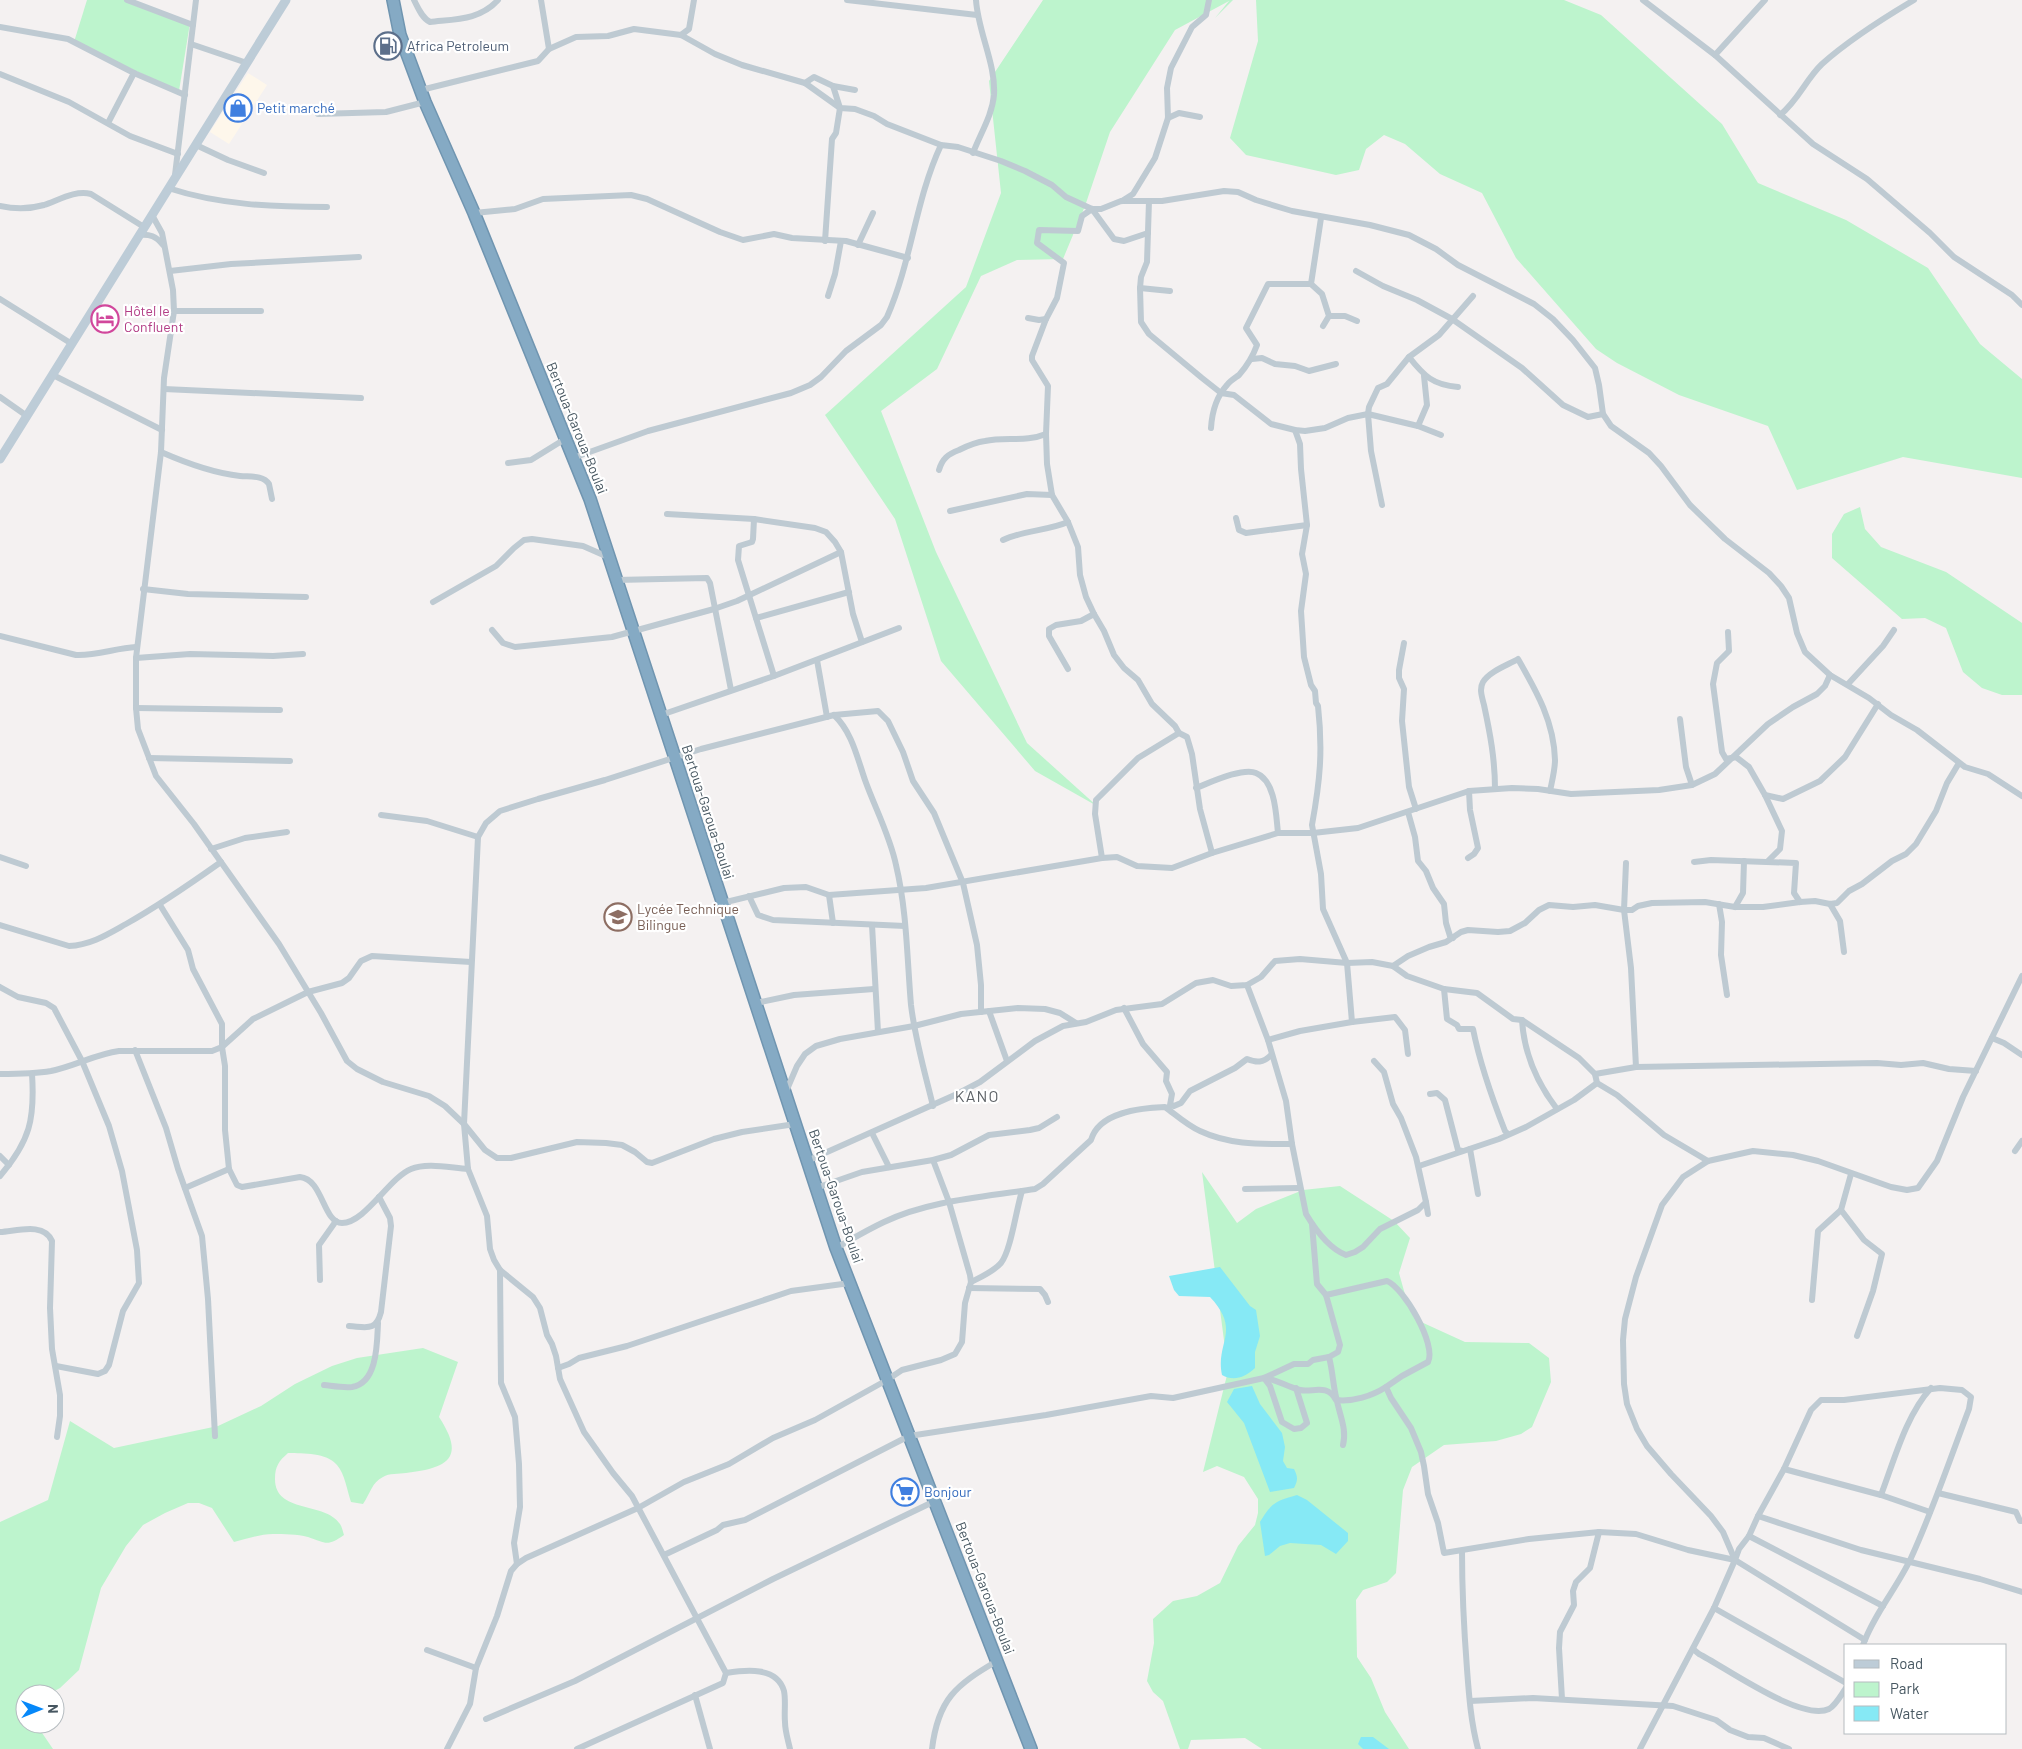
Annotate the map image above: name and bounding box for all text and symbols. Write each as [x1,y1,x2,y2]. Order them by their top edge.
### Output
fuel station icon: Africa Petroleum [373,31,403,61]
place label: Africa Petroleum [407,37,509,54]
shop icon: Petit marché [223,93,253,123]
place label: Petit marché [257,99,335,116]
place label: Hôtel le Confluent [124,302,183,335]
hotel icon: Hôtel le Confluent [90,304,120,334]
street label: Bertoua-Garoua-Boulai [543,359,612,496]
street label: Bertoua-Garoua-Boulai [679,742,738,881]
place label: Lycée Technique Bilingue [637,900,739,933]
school or university icon: Lycée Technique Bilingue [603,902,633,932]
district label: KANO [955,1086,999,1105]
street label: Bertoua-Garoua-Boulai [806,1127,867,1265]
supermarket icon: Bonjour [890,1477,920,1507]
place label: Bonjour [924,1483,972,1500]
street label: Bertoua-Garoua-Boulai [952,1519,1019,1656]
legend [1844,1644,2007,1734]
text: Road [1890,1654,1923,1672]
text: Park [1890,1679,1920,1697]
north arrow [15,1684,65,1734]
text: N [45,1704,62,1714]
text: Water [1890,1704,1929,1722]

